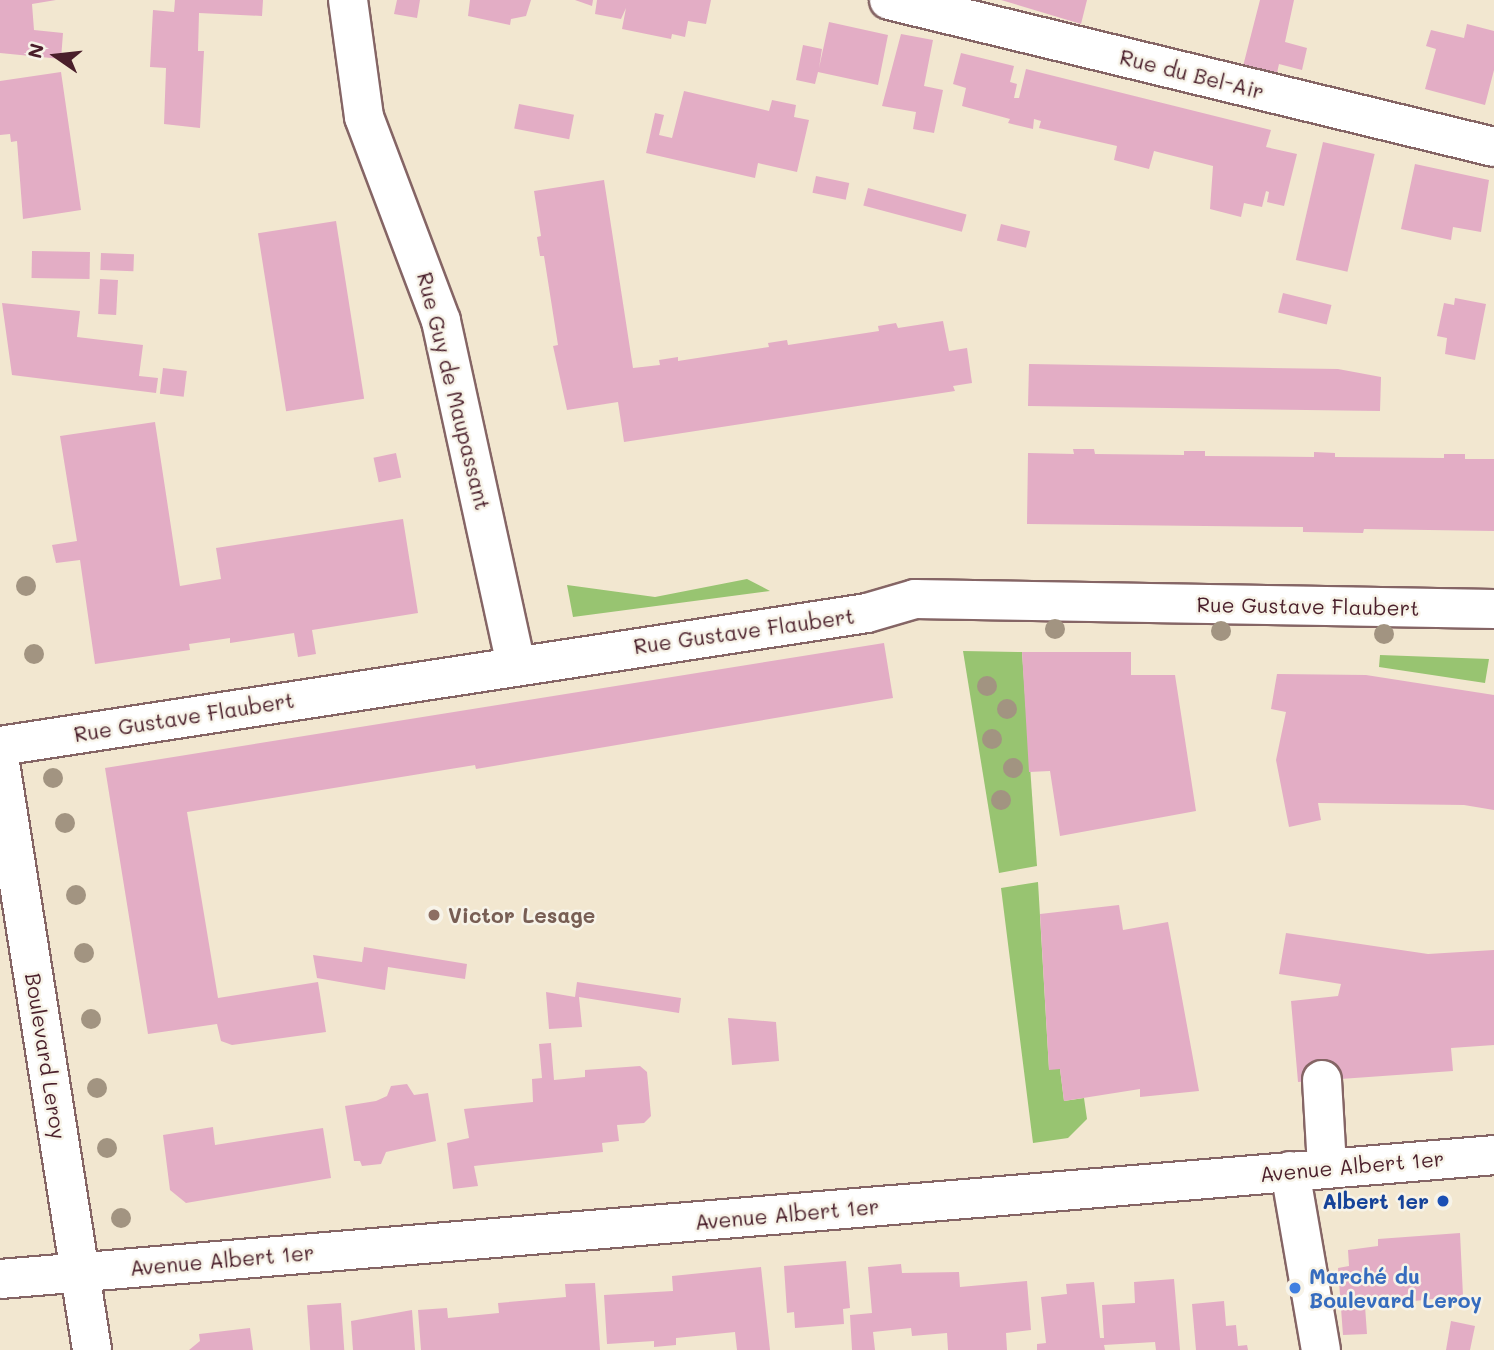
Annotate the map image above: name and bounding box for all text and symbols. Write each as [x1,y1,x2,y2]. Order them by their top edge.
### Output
north arrow [21,21,91,91]
text: N [21,41,49,61]
street label: Rue du Bel-Air [1117,44,1267,104]
street label: Rue Guy de Maupassant [412,270,496,512]
street label: Rue Gustave Flaubert [1196,591,1420,621]
street label: Rue Gustave Flaubert [632,603,856,659]
street label: Rue Gustave Flaubert [72,687,296,747]
place label: Victor Lesage [448,902,595,928]
marker: Victor Lesage [426,907,442,923]
street label: Boulevard Leroy [20,971,72,1141]
street label: Avenue Albert 1er [1259,1145,1445,1187]
place label: Albert 1er [1322,1188,1429,1214]
street label: Avenue Albert 1er [694,1193,880,1235]
marker: Albert 1er [1435,1193,1451,1209]
street label: Avenue Albert 1er [129,1239,315,1281]
place label: Marché du Boulevard Leroy [1309,1263,1482,1313]
marker: Marché du Boulevard Leroy [1287,1280,1303,1296]

